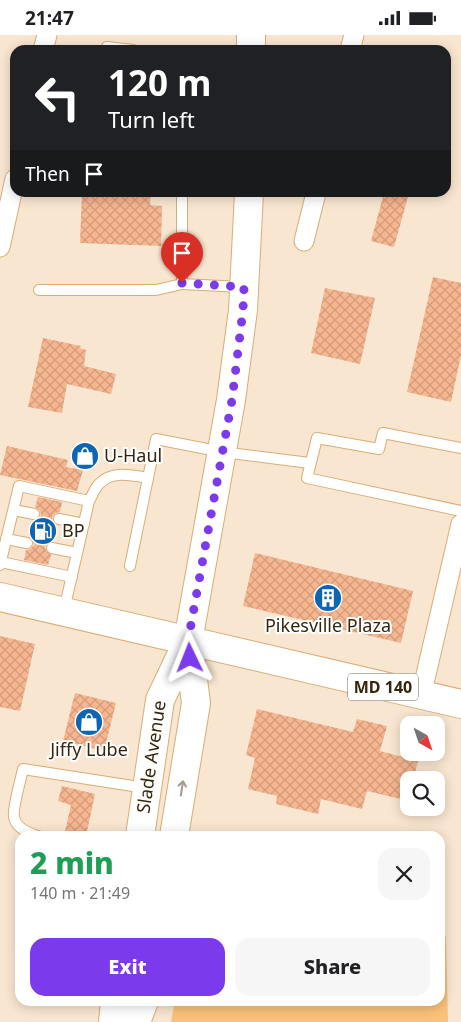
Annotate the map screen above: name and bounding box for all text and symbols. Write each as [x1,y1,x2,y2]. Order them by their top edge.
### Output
text: 21:47 [25,5,74,31]
text: 120 m [108,59,211,106]
icon: left [25,65,90,130]
text: Turn left [108,104,195,134]
icon: arrive [80,160,108,188]
text: Then [25,161,70,187]
pin [161,232,203,283]
icon: arrive [168,239,196,267]
shop icon: U-Haul [70,441,100,471]
place label: U-Haul [104,443,162,467]
fuel station icon: BP [28,516,58,546]
place label: BP [62,518,85,542]
building icon: Pikesville Plaza [313,583,343,613]
place label: Pikesville Plaza [265,613,391,637]
position arrow [163,631,215,683]
road number: MD 140 [348,673,418,701]
street label: Slade Avenue [130,699,171,815]
shop icon: Jiffy Lube [74,707,104,737]
north arrow [400,716,445,761]
map controls [400,716,445,816]
place label: Jiffy Lube [48,737,128,761]
button: search [400,771,445,816]
one-way arrow [178,781,188,797]
text: 2 min [30,842,114,883]
button: close [378,848,430,900]
text: 140 m · 21:49 [30,882,130,904]
button: Exit [30,938,225,996]
button: Share [235,938,430,996]

